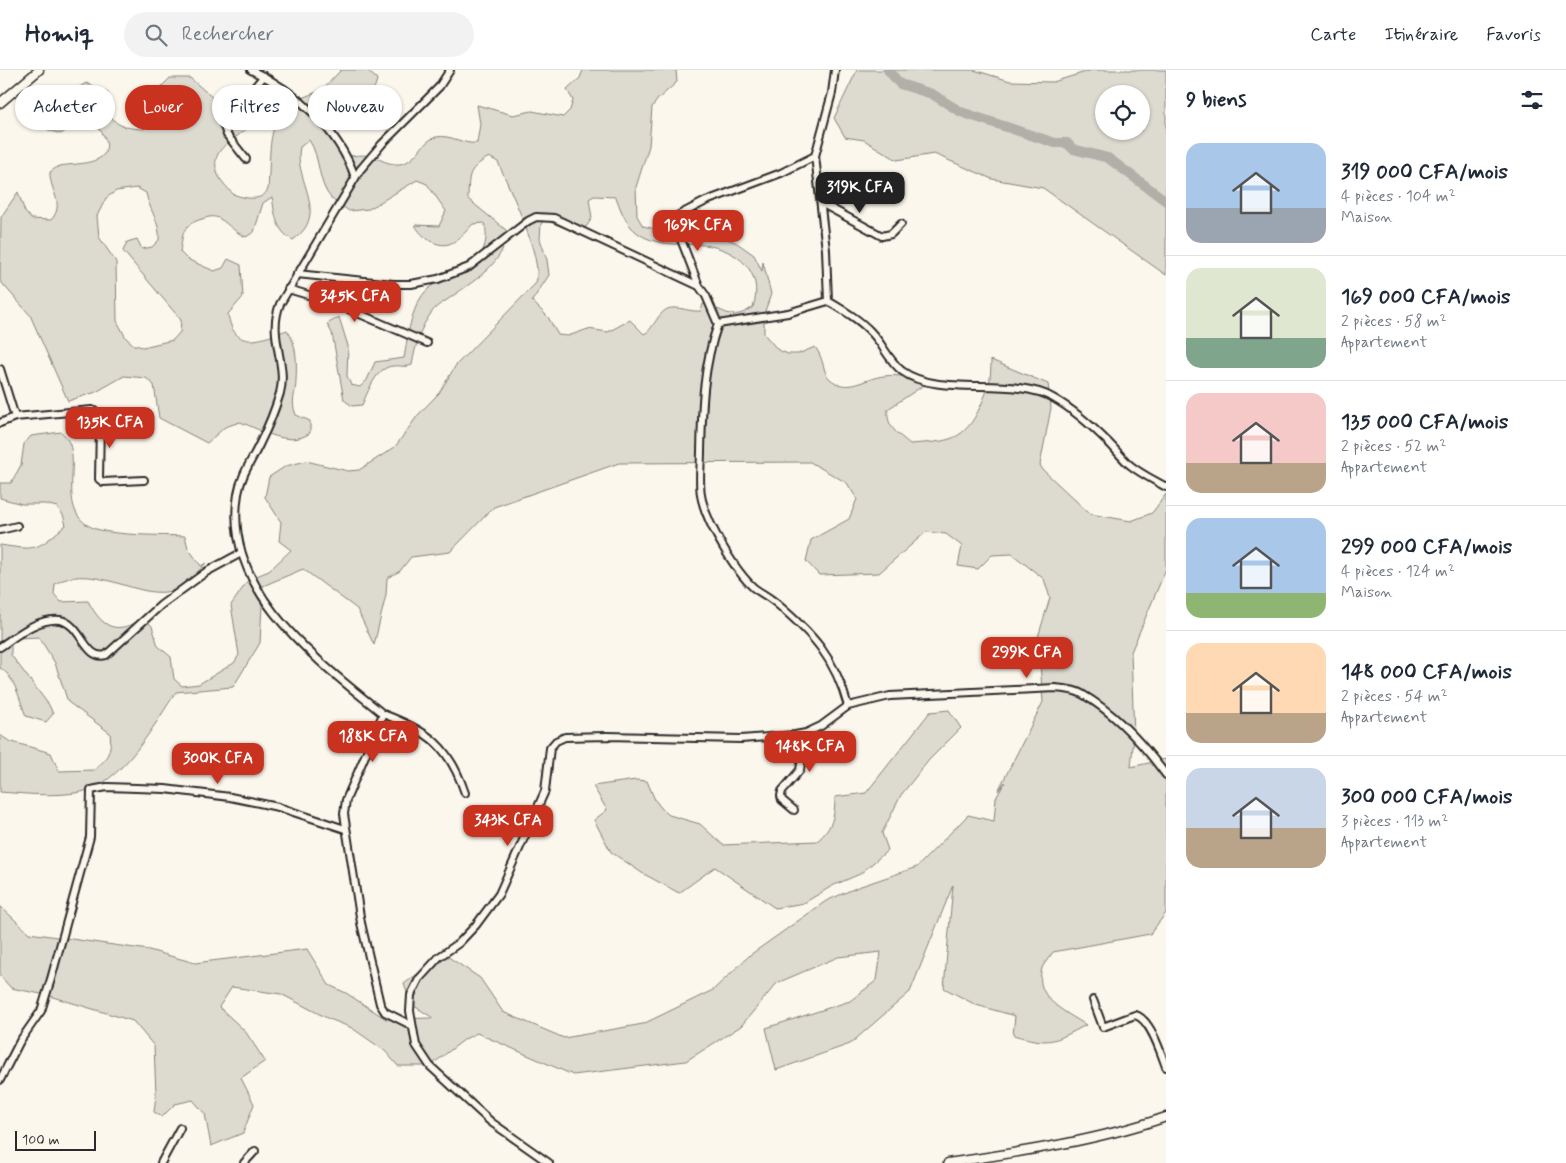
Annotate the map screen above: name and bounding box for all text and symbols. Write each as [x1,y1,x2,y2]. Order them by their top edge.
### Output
search box [124,12,474,57]
text: Homiq [25,19,94,50]
icon: search [142,21,170,49]
text: Rechercher [182,22,274,47]
text: Carte [1310,23,1356,47]
text: Itinéraire [1384,23,1458,47]
text: Favoris [1486,23,1541,47]
chip: Acheter [15,85,115,130]
chip: Louer [125,85,202,130]
chip: Filtres [212,85,298,130]
chip: Nouveau [308,85,402,130]
map controls [1095,85,1150,140]
button: locate [1095,85,1150,140]
text: 9 biens [1186,86,1247,114]
icon: filters [1518,86,1546,114]
text: 319 000 CFA/mois [1341,158,1508,186]
icon: home [1226,163,1286,223]
pin: 319K CFA [808,172,912,214]
text: 319K CFA [827,177,893,198]
text: 4 pièces · 104 m² [1341,186,1456,207]
text: Maison [1341,207,1393,228]
pin: 169K CFA [646,210,750,252]
text: 169K CFA [664,215,732,236]
pin: 345K CFA [303,280,407,323]
text: 169 000 CFA/mois [1341,283,1510,311]
text: 345K CFA [320,286,390,307]
icon: home [1226,288,1286,348]
text: 2 pièces · 58 m² [1341,311,1447,332]
text: Appartement [1341,332,1427,353]
pin: 135K CFA [58,406,162,449]
text: 135 000 CFA/mois [1341,408,1508,436]
text: 135K CFA [76,412,144,433]
icon: home [1226,413,1286,473]
text: 2 pièces · 52 m² [1341,436,1446,457]
text: Appartement [1341,457,1427,478]
text: 299 000 CFA/mois [1341,533,1512,561]
icon: home [1226,538,1286,598]
text: 4 pièces · 124 m² [1341,561,1455,582]
text: Maison [1341,582,1393,603]
pin: 299K CFA [975,636,1079,679]
text: 299K CFA [992,642,1062,663]
text: 148 000 CFA/mois [1341,658,1512,686]
icon: home [1226,663,1286,723]
text: 2 pièces · 54 m² [1341,686,1448,707]
text: Appartement [1341,707,1427,728]
pin: 188K CFA [321,720,425,763]
text: 188K CFA [339,726,407,747]
pin: 148K CFA [758,730,862,773]
text: 148K CFA [775,736,845,757]
pin: 300K CFA [166,742,270,785]
text: 300K CFA [183,748,253,769]
text: 300 000 CFA/mois [1341,783,1513,811]
icon: home [1226,788,1286,848]
pin: 343K CFA [456,804,560,847]
text: 343K CFA [474,810,542,831]
text: 3 pièces · 113 m² [1341,811,1448,832]
text: Appartement [1341,832,1427,853]
scale bar [15,1128,96,1151]
text: 100 m [22,1131,60,1149]

